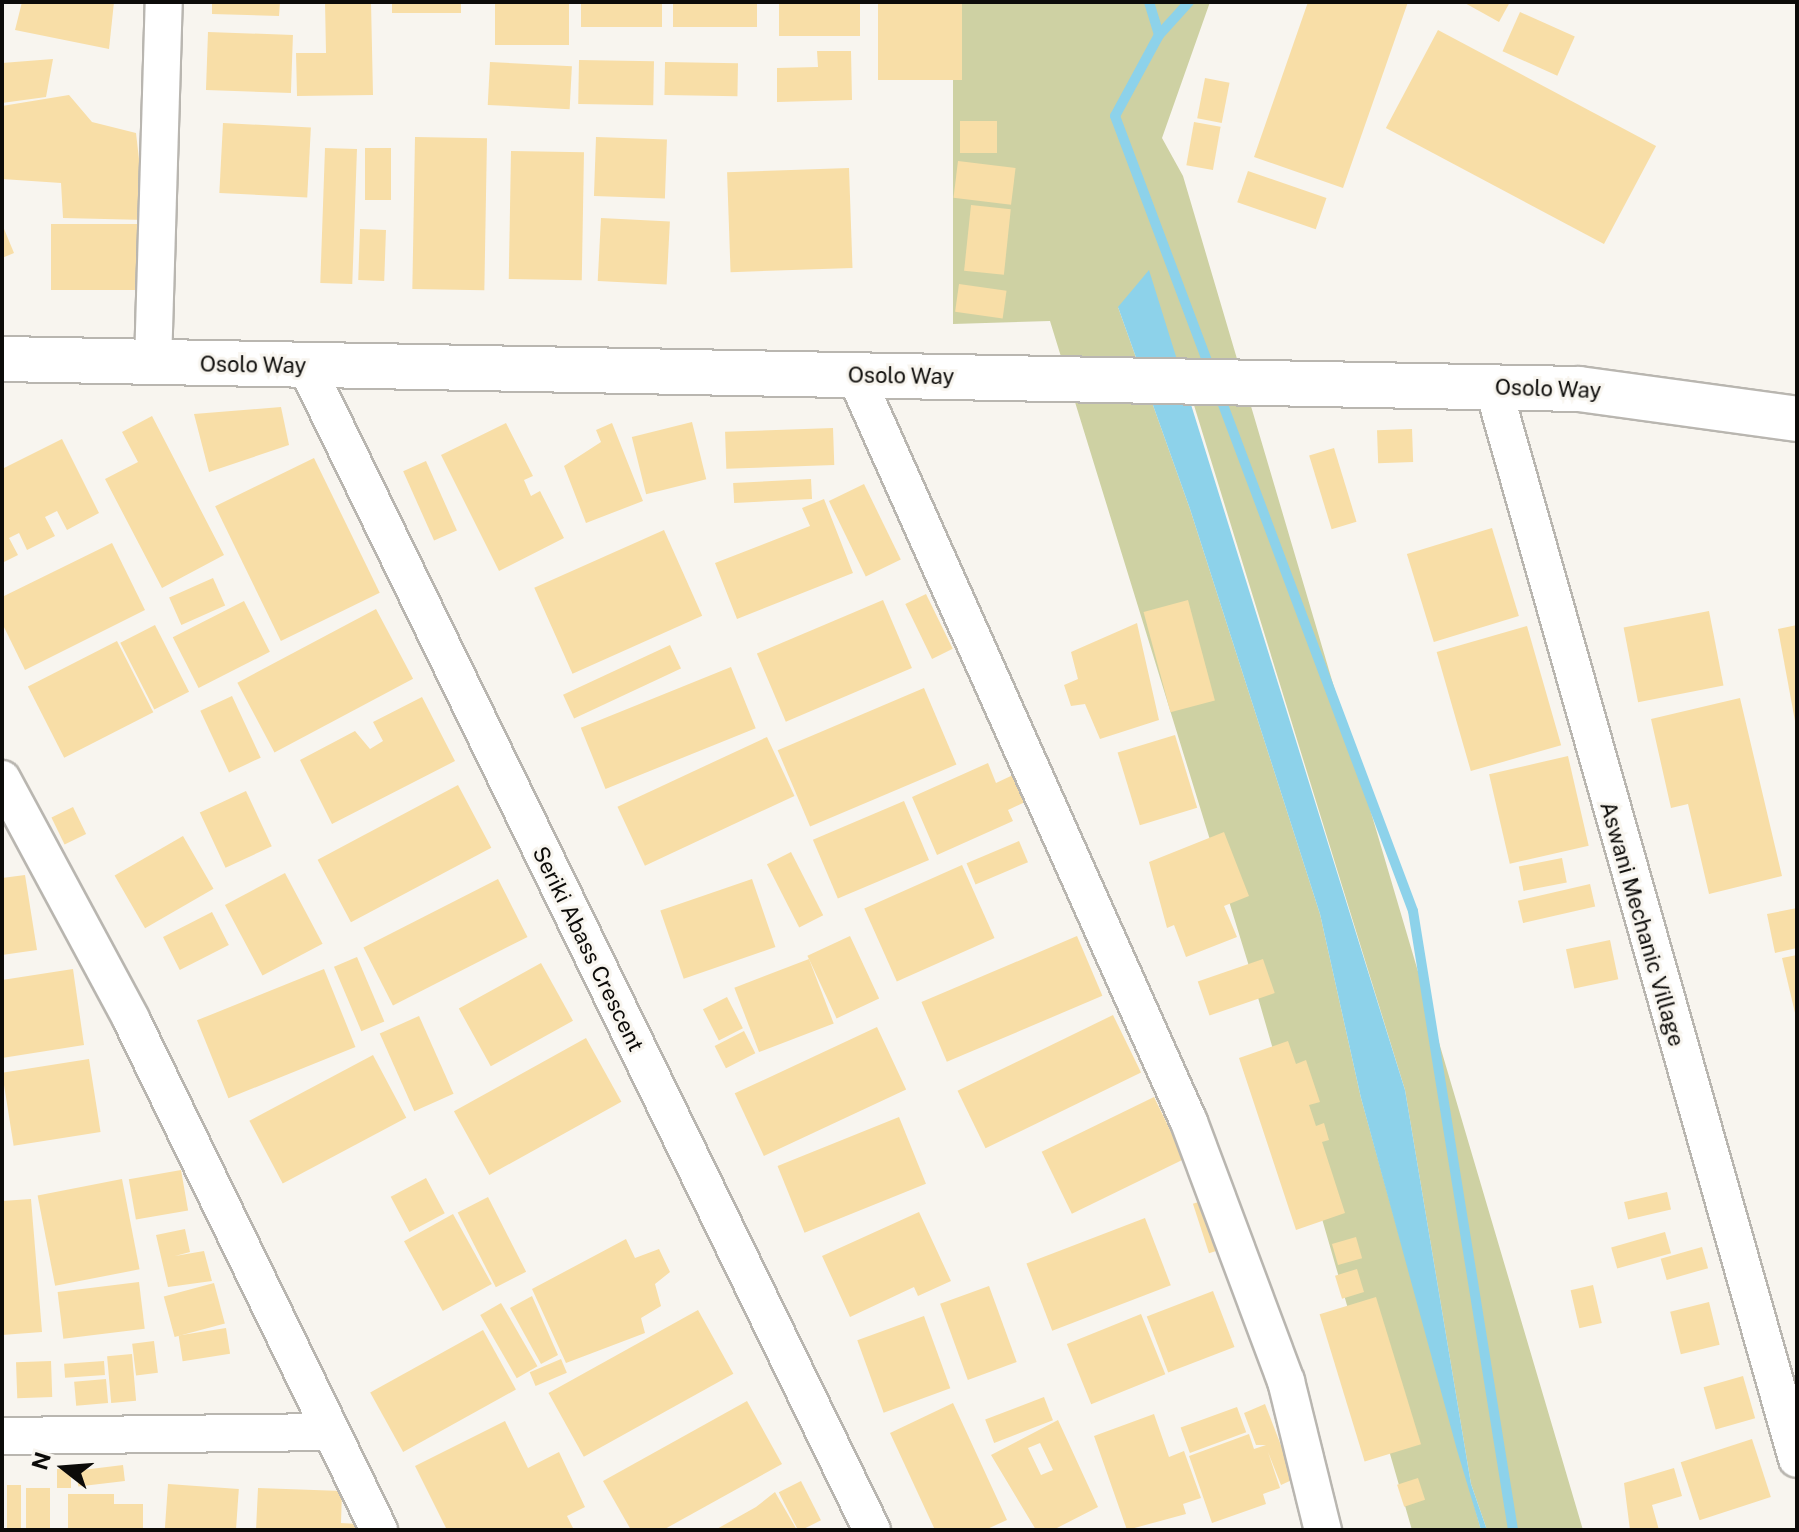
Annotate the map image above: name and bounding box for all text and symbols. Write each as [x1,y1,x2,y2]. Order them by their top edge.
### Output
street label: Osolo Way [199,351,307,379]
street label: Osolo Way [847,362,955,390]
street label: Osolo Way [1494,374,1602,404]
street label: Aswani Mechanic Village [1594,798,1690,1050]
street label: Seriki Abass Crescent [527,842,649,1056]
north arrow [24,1428,104,1508]
text: N [26,1449,56,1473]

